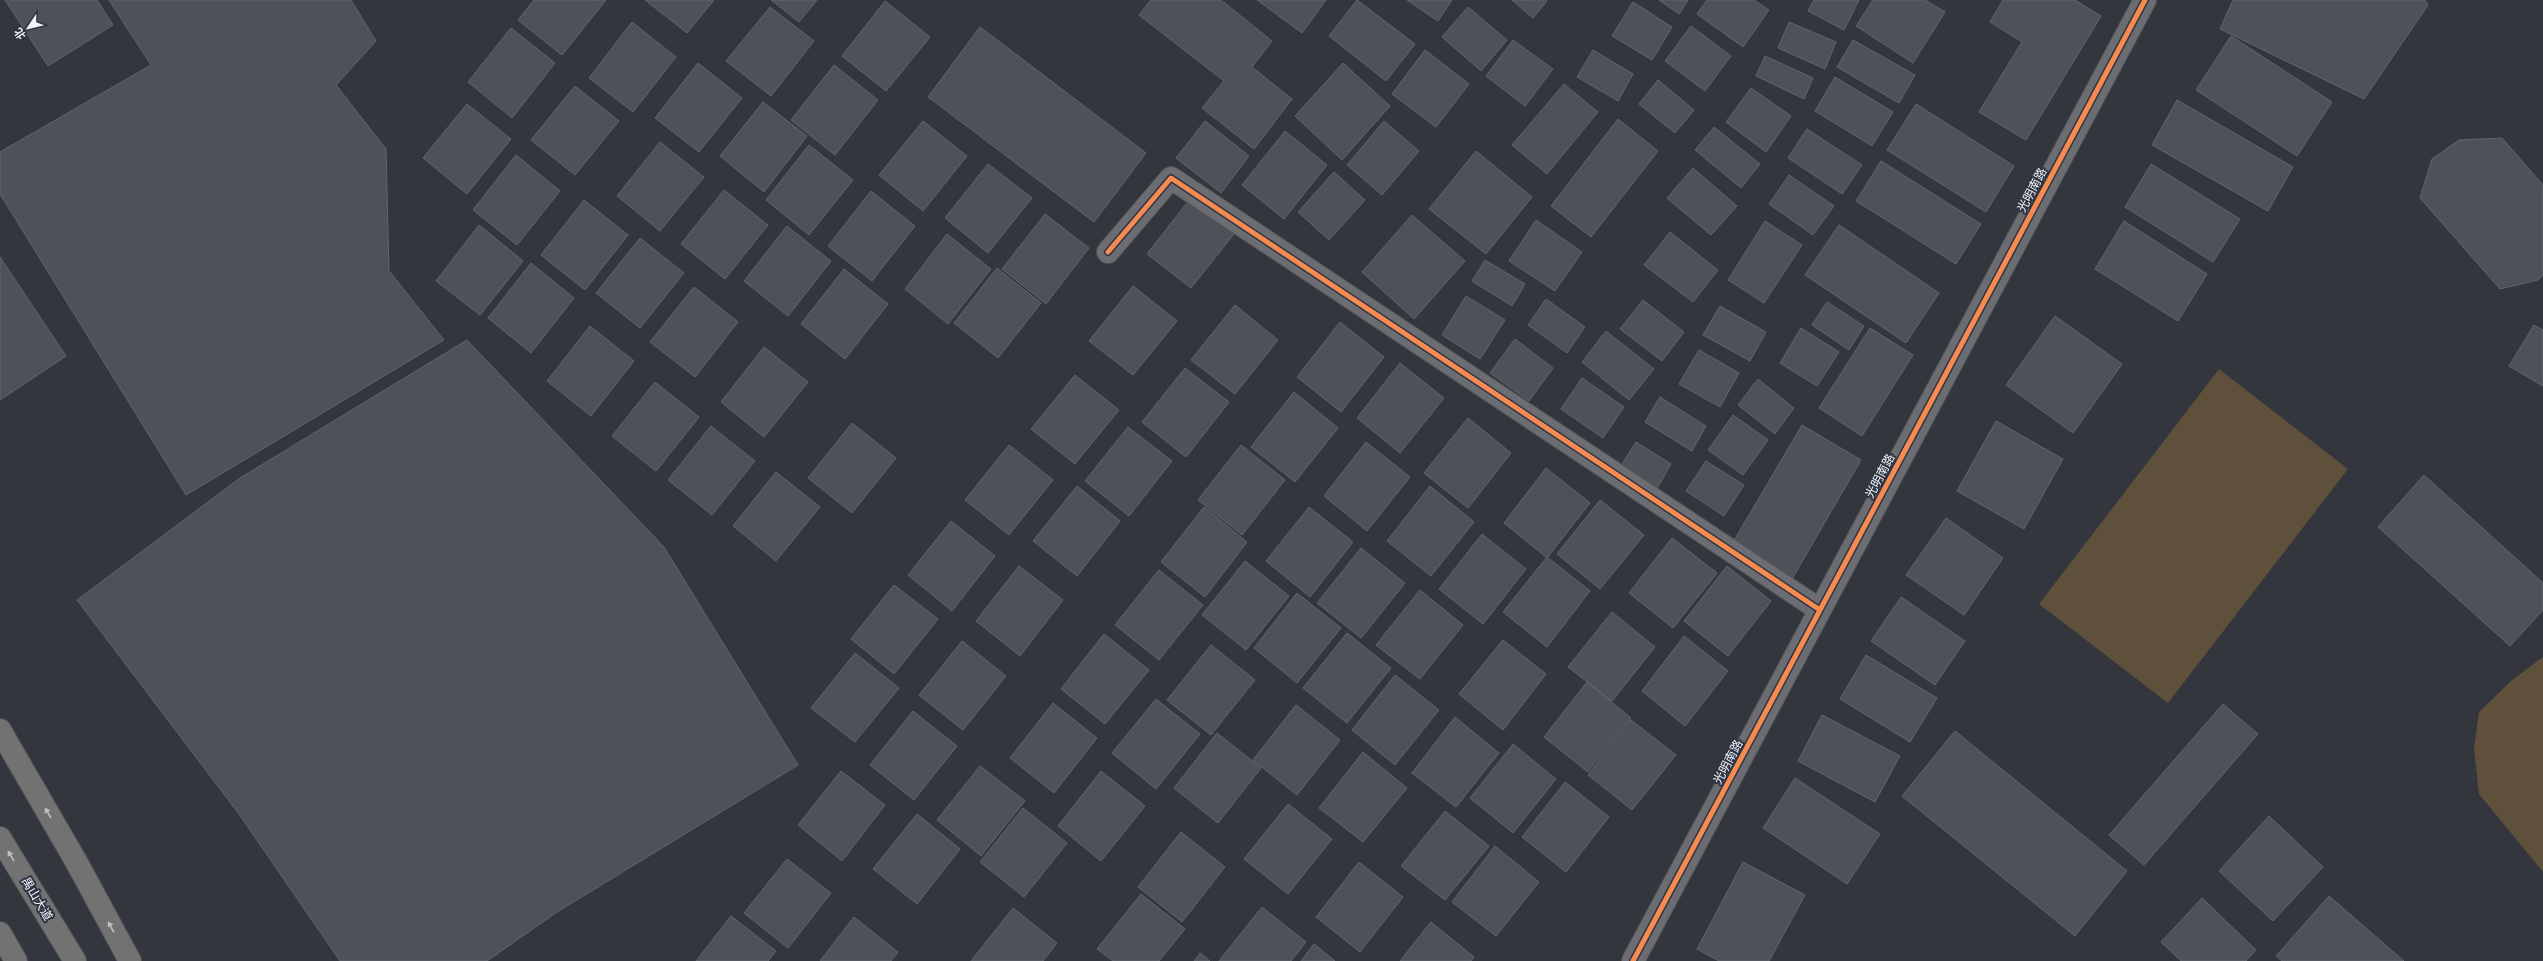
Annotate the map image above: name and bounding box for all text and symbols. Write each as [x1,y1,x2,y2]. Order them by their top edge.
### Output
north arrow [8,8,48,48]
text: 北 [12,25,29,42]
street label: 光明南路 [2015,166,2049,214]
street label: 光明南路 [1863,452,1897,500]
street label: 光明南路 [1711,738,1745,786]
one-way arrow [45,807,52,819]
one-way arrow [7,851,15,861]
street label: 禺山大道 [19,875,55,923]
one-way arrow [108,921,115,932]

